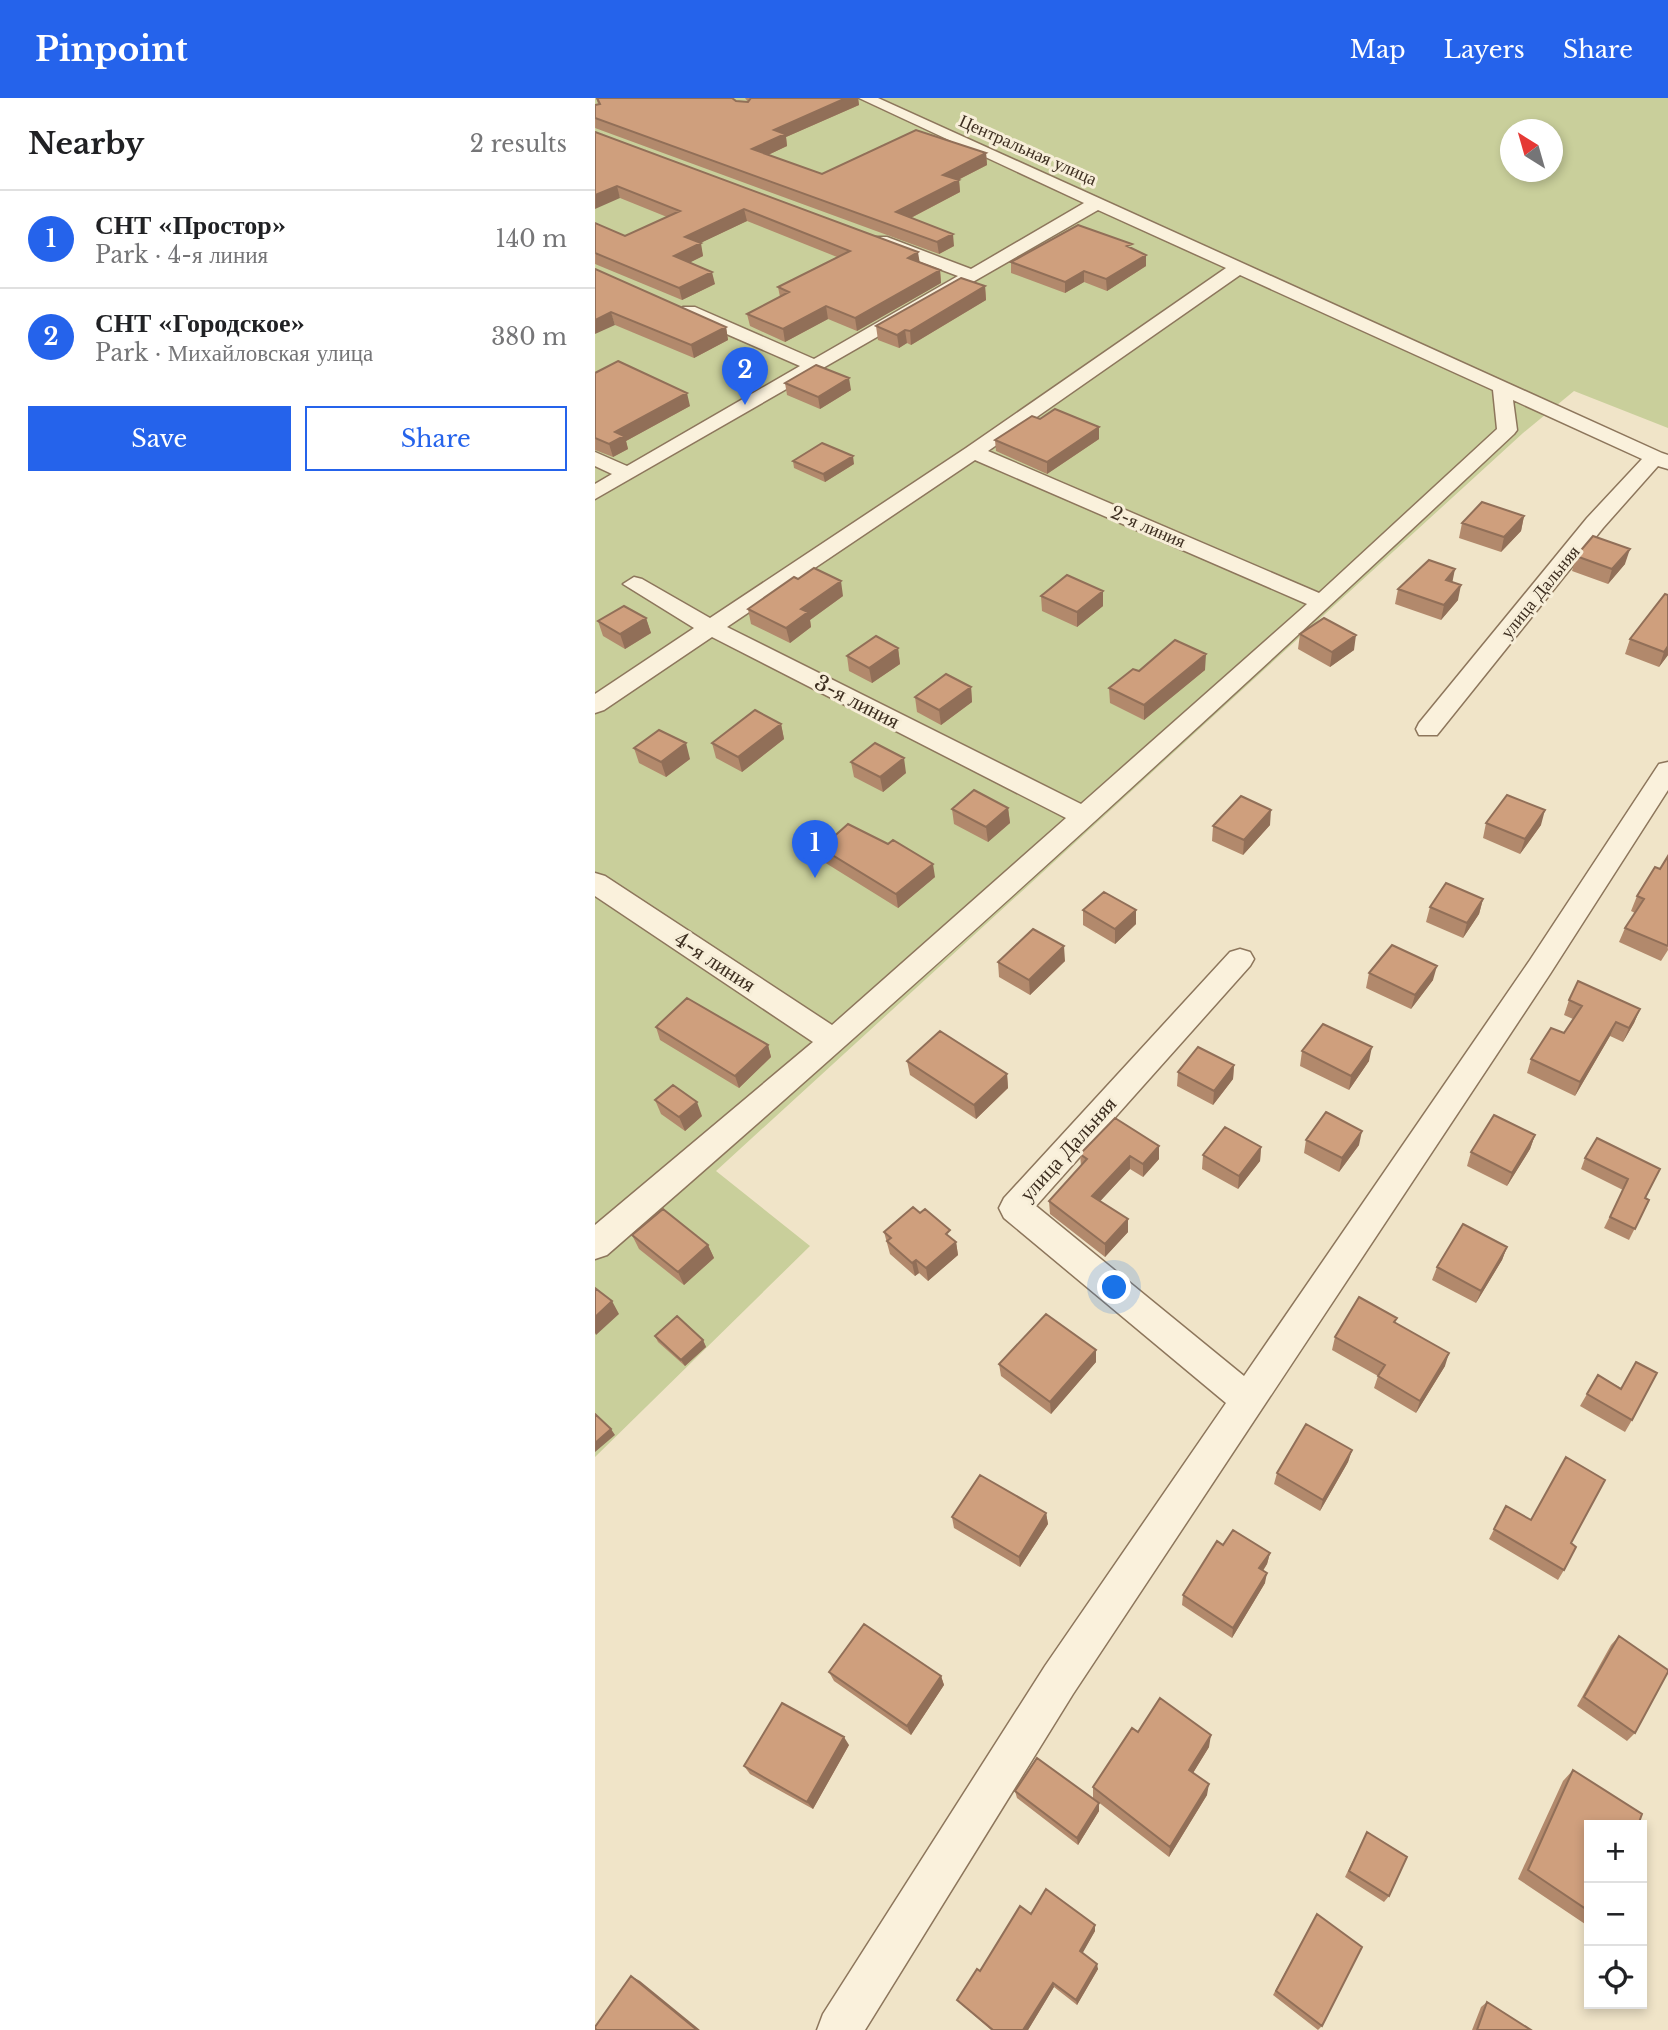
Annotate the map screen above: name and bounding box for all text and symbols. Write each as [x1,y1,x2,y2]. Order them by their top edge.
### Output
text: Pinpoint [35,29,188,70]
text: Map [1350,35,1406,64]
text: Layers [1444,35,1525,64]
text: Share [1563,35,1633,64]
street label: Центральная улица [956,110,1100,190]
north arrow [1500,119,1563,182]
text: Nearby [28,125,144,162]
text: 2 results [470,130,567,158]
text: СНТ «Простор» [95,209,286,241]
text: 1 [46,225,56,253]
text: 140 m [496,225,567,253]
text: Park · 4-я линия [95,241,268,269]
text: СНТ «Городское» [95,307,305,339]
text: 2 [44,323,58,351]
text: 380 m [491,323,567,351]
text: Park · Михайловская улица [95,339,373,367]
pin: 2 [722,347,768,405]
button: Save [28,406,291,471]
button: Share [305,406,567,471]
street label: 2-я линия [1107,501,1189,553]
street label: улица Дальняя [1496,541,1584,643]
street label: 3-я линия [810,669,904,735]
pin: 1 [792,820,838,878]
street label: 4-я линия [670,926,761,998]
street label: улица Дальняя [1014,1091,1122,1207]
your location [1097,1270,1131,1304]
map controls [1584,1820,1647,2009]
button: + [1584,1820,1647,1883]
button: − [1584,1883,1647,1946]
button: locate [1584,1946,1647,2009]

